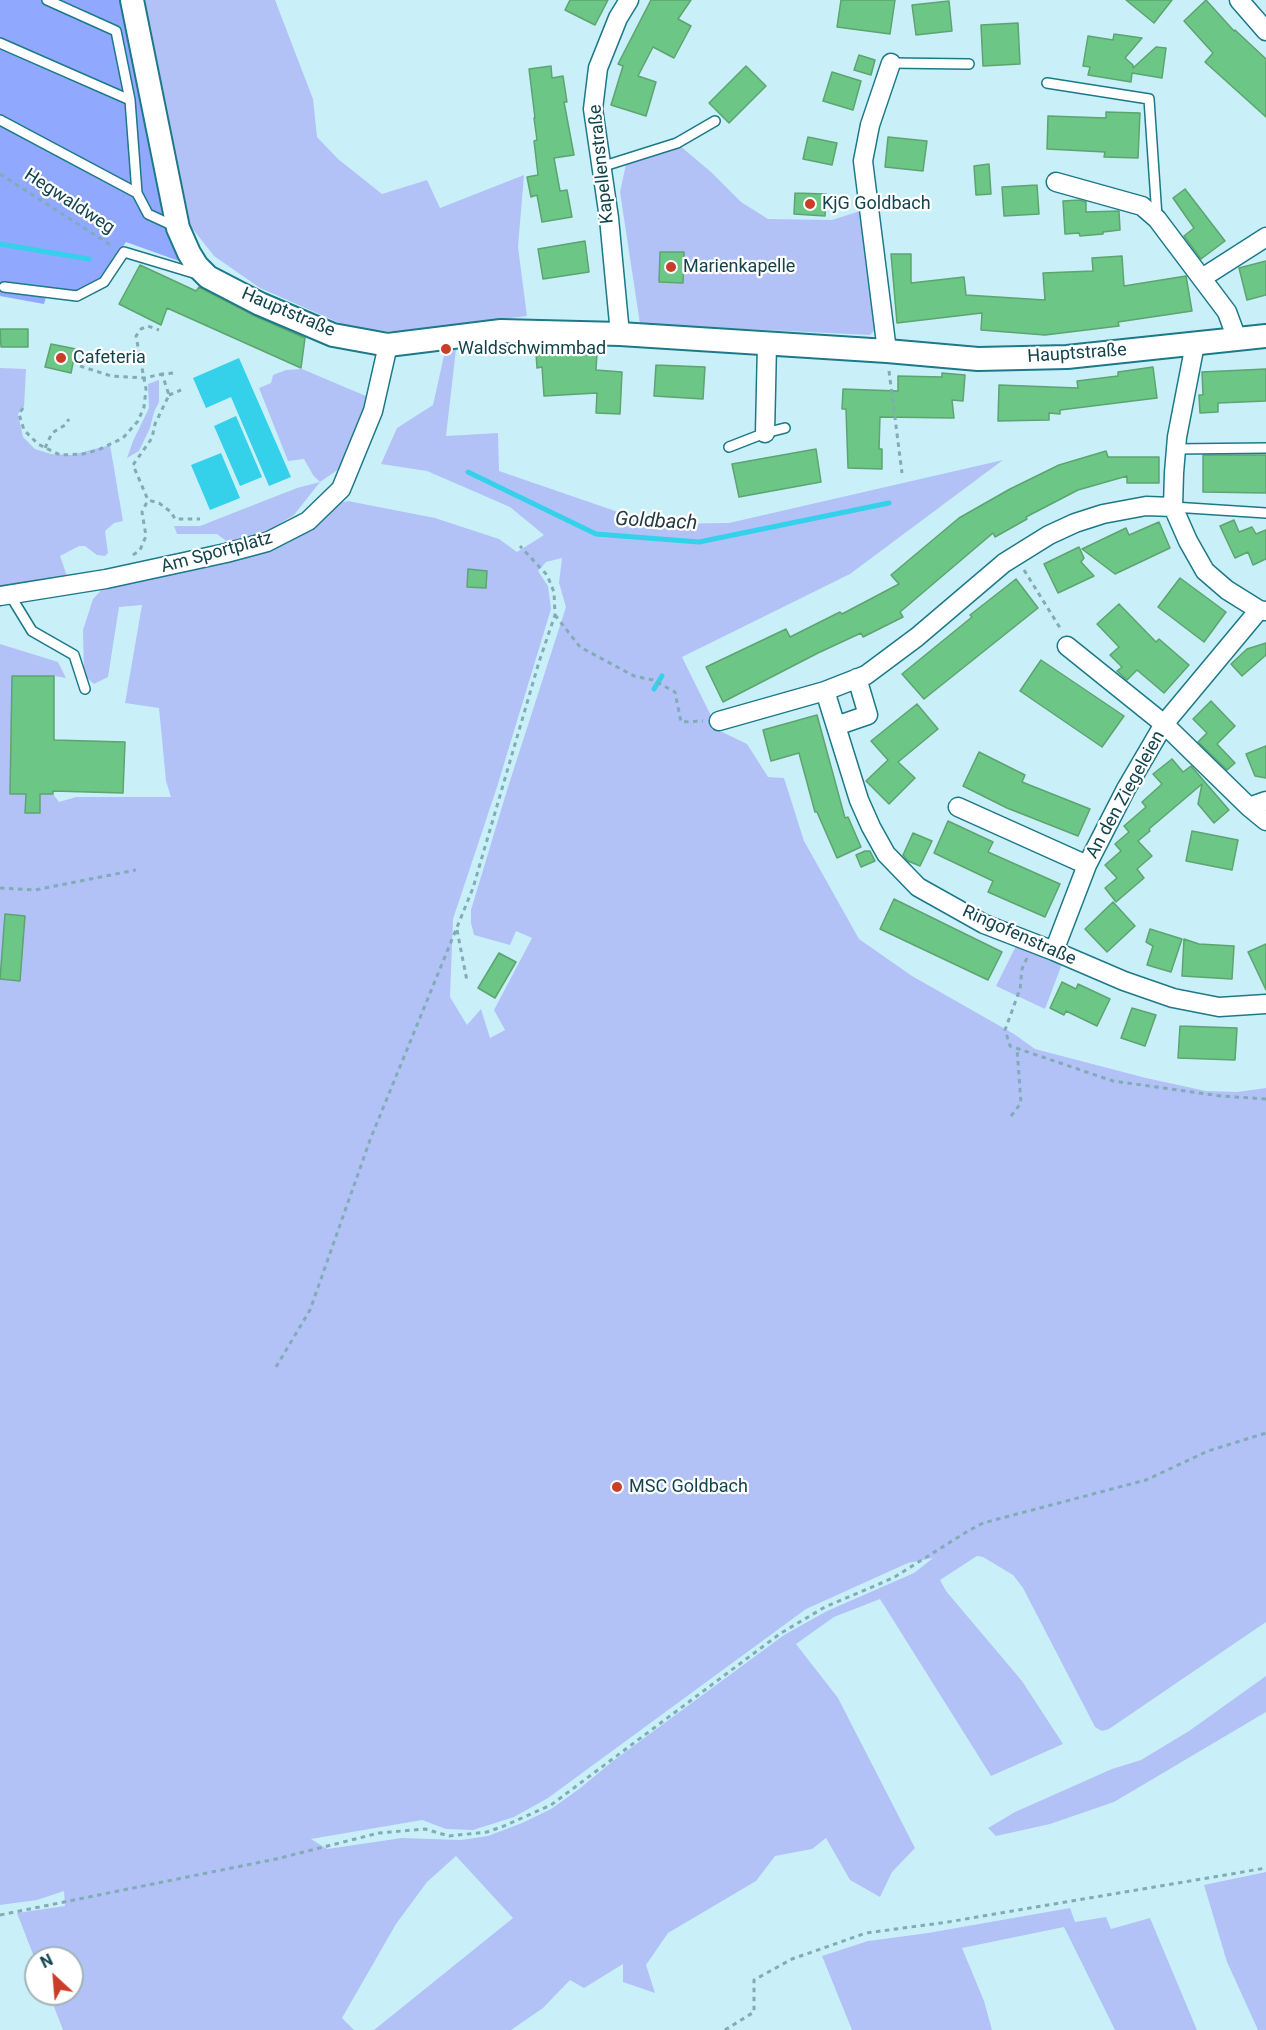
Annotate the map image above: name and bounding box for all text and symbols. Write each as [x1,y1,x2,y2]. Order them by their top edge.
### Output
street label: Kapellenstraße [585,103,619,225]
street label: Hegwaldweg [20,165,118,239]
place label: KjG Goldbach [822,193,931,215]
marker: KjG Goldbach [803,197,817,211]
place label: Marienkapelle [683,256,795,278]
marker: Marienkapelle [664,260,678,274]
street label: Hauptstraße [238,284,338,342]
place label: Waldschwimmbad [458,338,606,360]
street label: Hauptstraße [1027,340,1127,368]
marker: Waldschwimmbad [439,342,453,356]
place label: Cafeteria [73,347,146,369]
marker: Cafeteria [54,351,68,365]
water label: Goldbach [614,508,698,536]
street label: Am Sportplatz [159,528,275,578]
street label: An den Ziegeleien [1082,727,1170,863]
street label: Ringofenstraße [959,901,1079,971]
place label: MSC Goldbach [629,1476,748,1498]
marker: MSC Goldbach [610,1480,624,1494]
north arrow [24,1946,84,2006]
text: N [38,1950,56,1972]

